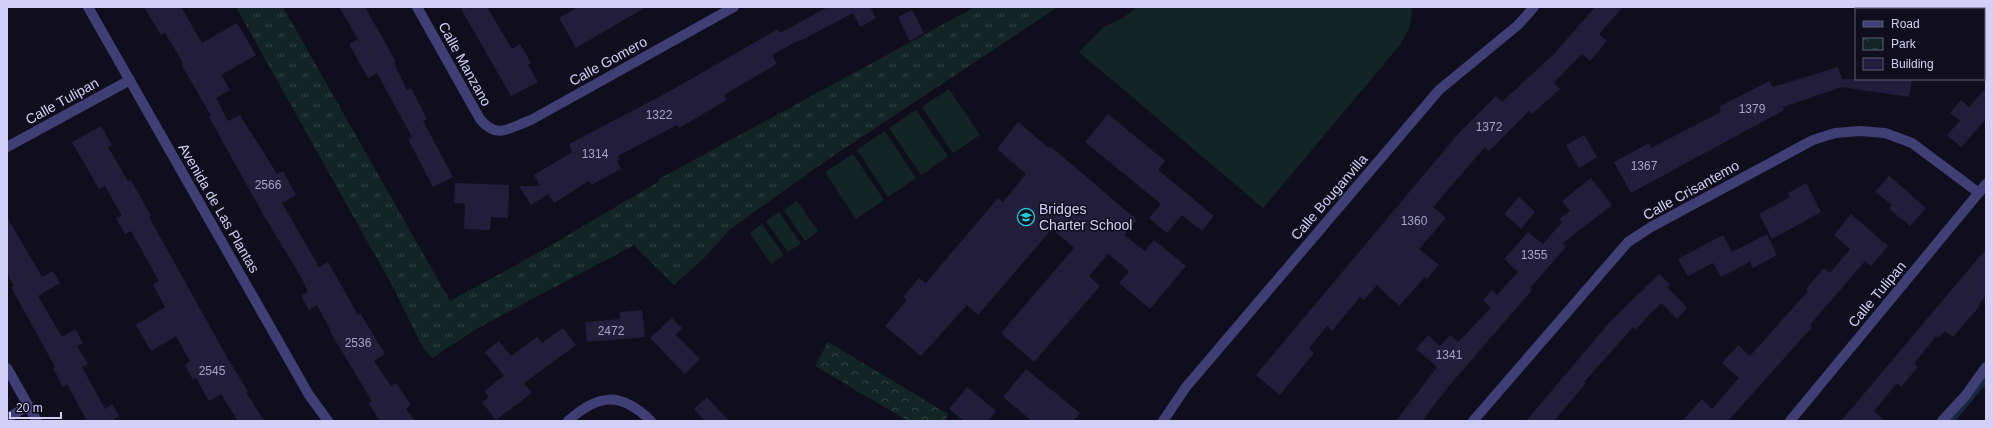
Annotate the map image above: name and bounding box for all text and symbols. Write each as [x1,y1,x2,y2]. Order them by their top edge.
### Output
legend [1855,8,1985,80]
text: Road [1891,17,1920,31]
street label: Calle Manzano [435,19,495,109]
street label: Calle Gomero [566,33,650,89]
text: Park [1891,37,1917,51]
text: Building [1891,57,1934,71]
street label: Calle Tulipan [23,74,101,128]
house number: 1379 [1739,102,1766,116]
house number: 1322 [646,108,673,122]
house number: 1372 [1476,120,1503,134]
street label: Avenida de Las Plantas [175,140,263,276]
house number: 1314 [582,147,609,161]
street label: Calle Bouganvilla [1287,151,1371,243]
street label: Calle Crisantemo [1640,157,1742,223]
house number: 1367 [1631,159,1658,173]
house number: 2566 [255,178,282,192]
place label: Bridges Charter School [1039,201,1132,233]
school or university icon: Bridges Charter School [1016,207,1036,227]
house number: 1360 [1401,214,1428,228]
house number: 1355 [1521,248,1548,262]
street label: Calle Tulipan [1845,258,1909,330]
house number: 2472 [598,324,625,338]
house number: 2536 [345,336,372,350]
house number: 1341 [1436,348,1463,362]
house number: 2545 [199,364,226,378]
scale bar [10,394,61,420]
text: 20 m [16,401,43,415]

